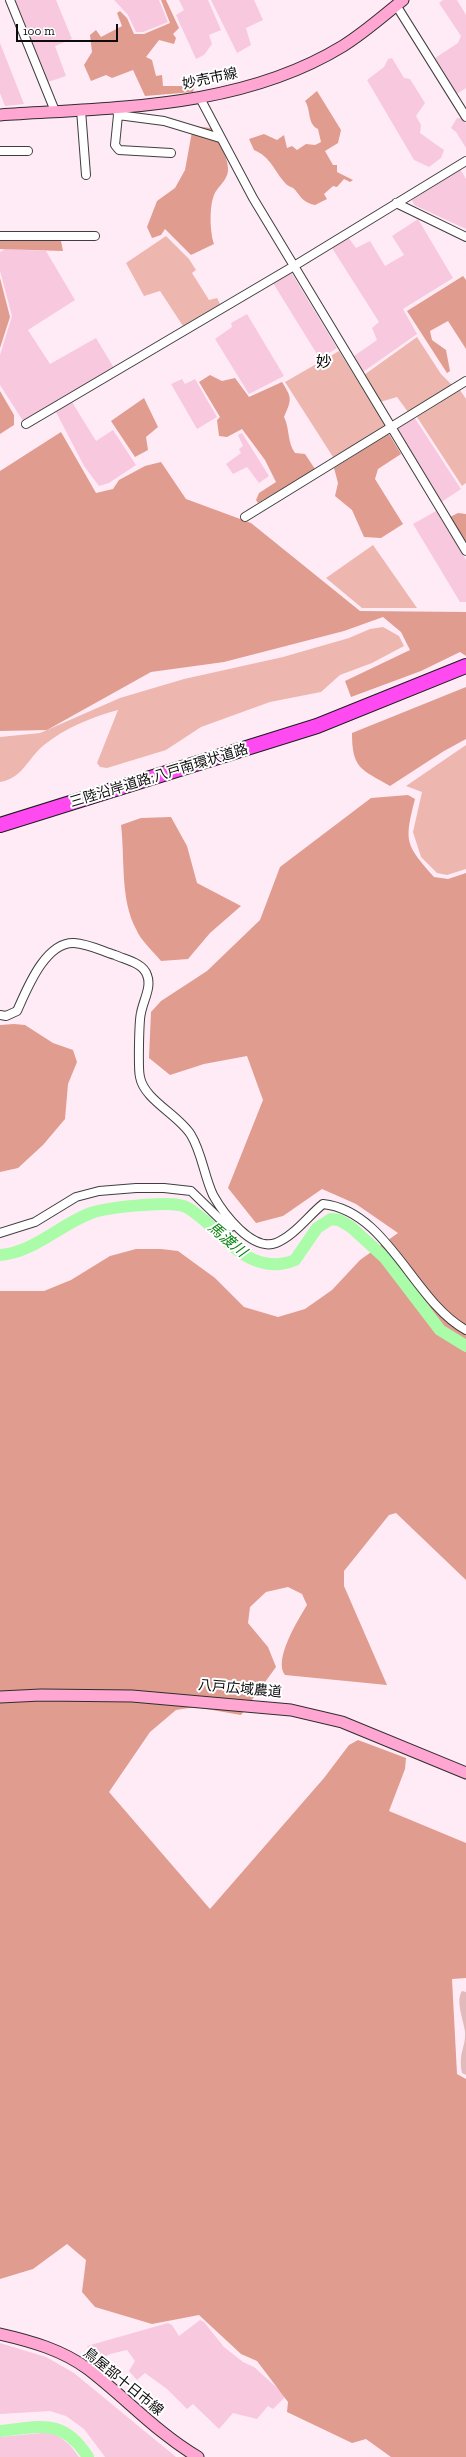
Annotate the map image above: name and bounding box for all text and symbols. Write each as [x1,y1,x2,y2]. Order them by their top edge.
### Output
scale bar [18,16,120,42]
text: 100 m [23,24,55,38]
street label: 妙売市線 [181,65,239,93]
district label: 妙 [316,352,332,372]
street label: 三陸沿岸道路;八戸南環状道路 [68,741,250,811]
water label: 馬渡川 [204,1219,250,1261]
street label: 八戸広域農道 [197,1677,283,1701]
street label: 鳥屋部十日市線 [80,2345,166,2419]

